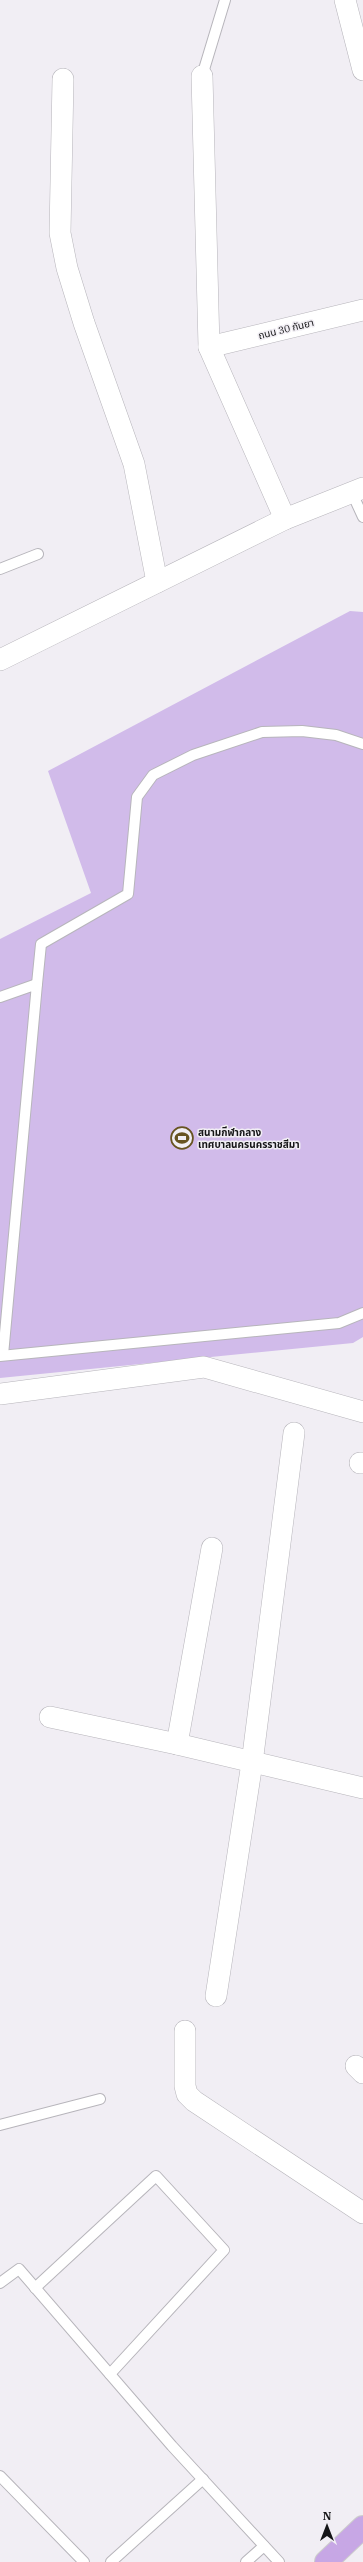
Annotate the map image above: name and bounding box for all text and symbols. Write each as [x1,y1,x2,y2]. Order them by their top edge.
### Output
street label: ถนน 30 กันยา [257,316,315,342]
sports icon: สนามกีฬากลาง เทศบาลนครนครราชสีมา [169,1125,195,1151]
place label: สนามกีฬากลาง เทศบาลนครนครราชสีมา [198,1126,300,1151]
north arrow [307,2506,347,2546]
text: N [323,2509,332,2523]

